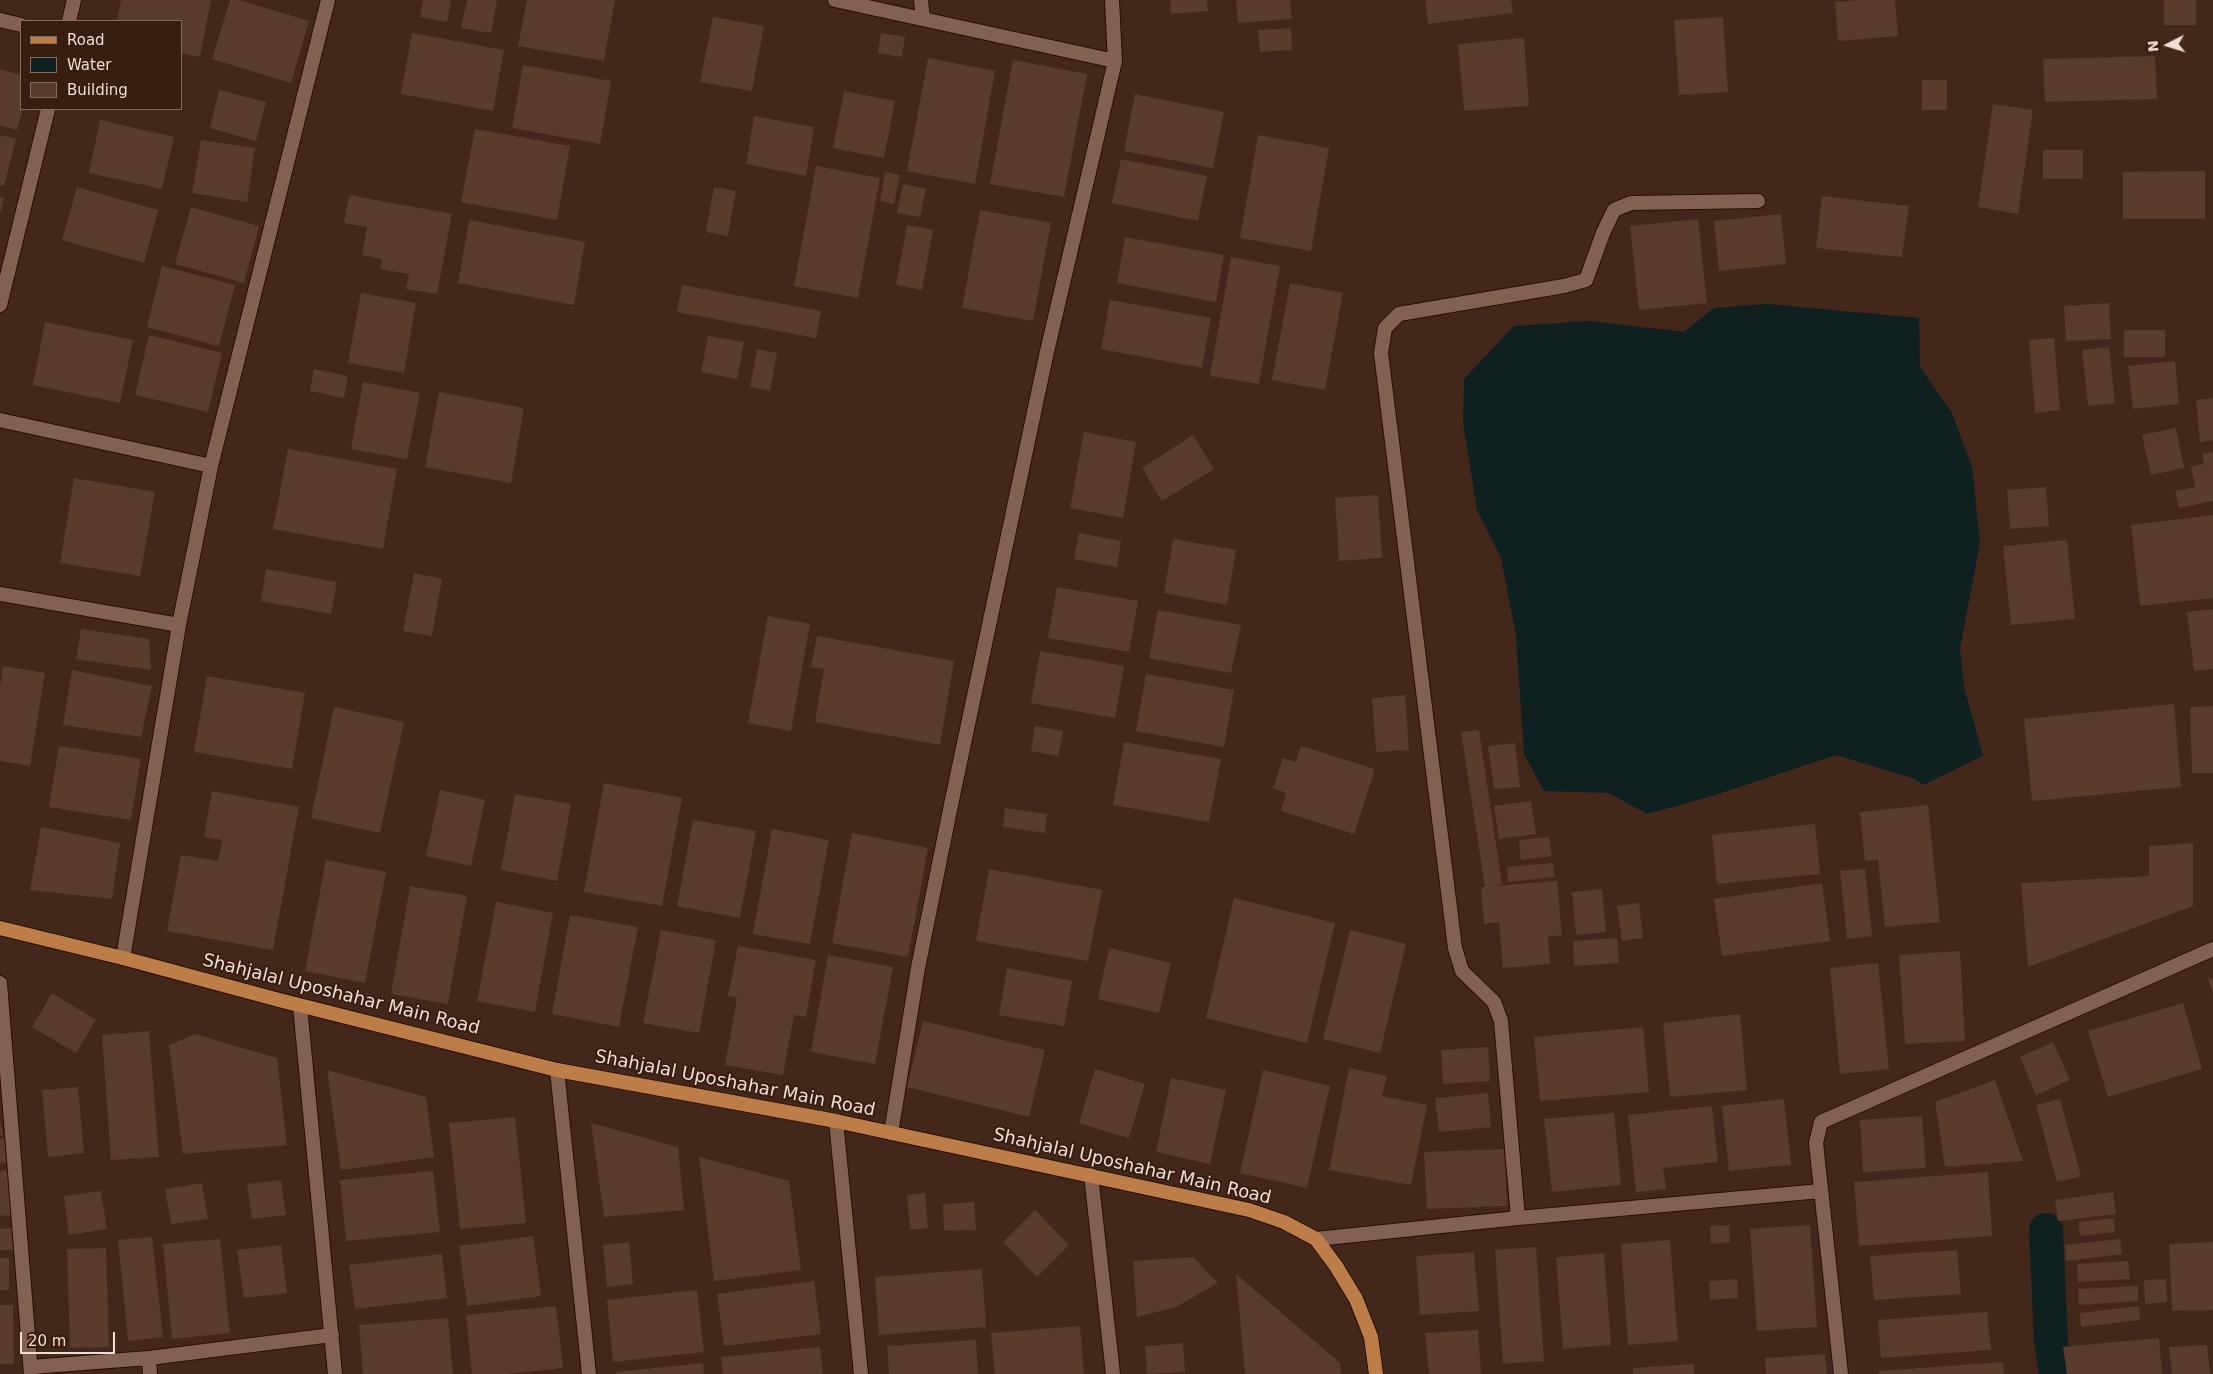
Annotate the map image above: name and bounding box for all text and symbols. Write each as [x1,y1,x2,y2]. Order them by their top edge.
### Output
legend [20,20,182,110]
north arrow [2143,20,2193,70]
text: Road [67,31,105,49]
text: N [2145,40,2162,53]
text: Water [67,56,111,74]
text: Building [67,81,128,99]
street label: Shahjalal Uposhahar Main Road [200,950,482,1040]
street label: Shahjalal Uposhahar Main Road [593,1046,877,1122]
street label: Shahjalal Uposhahar Main Road [991,1124,1273,1210]
scale bar [22,1322,118,1354]
text: 20 m [28,1332,66,1350]

